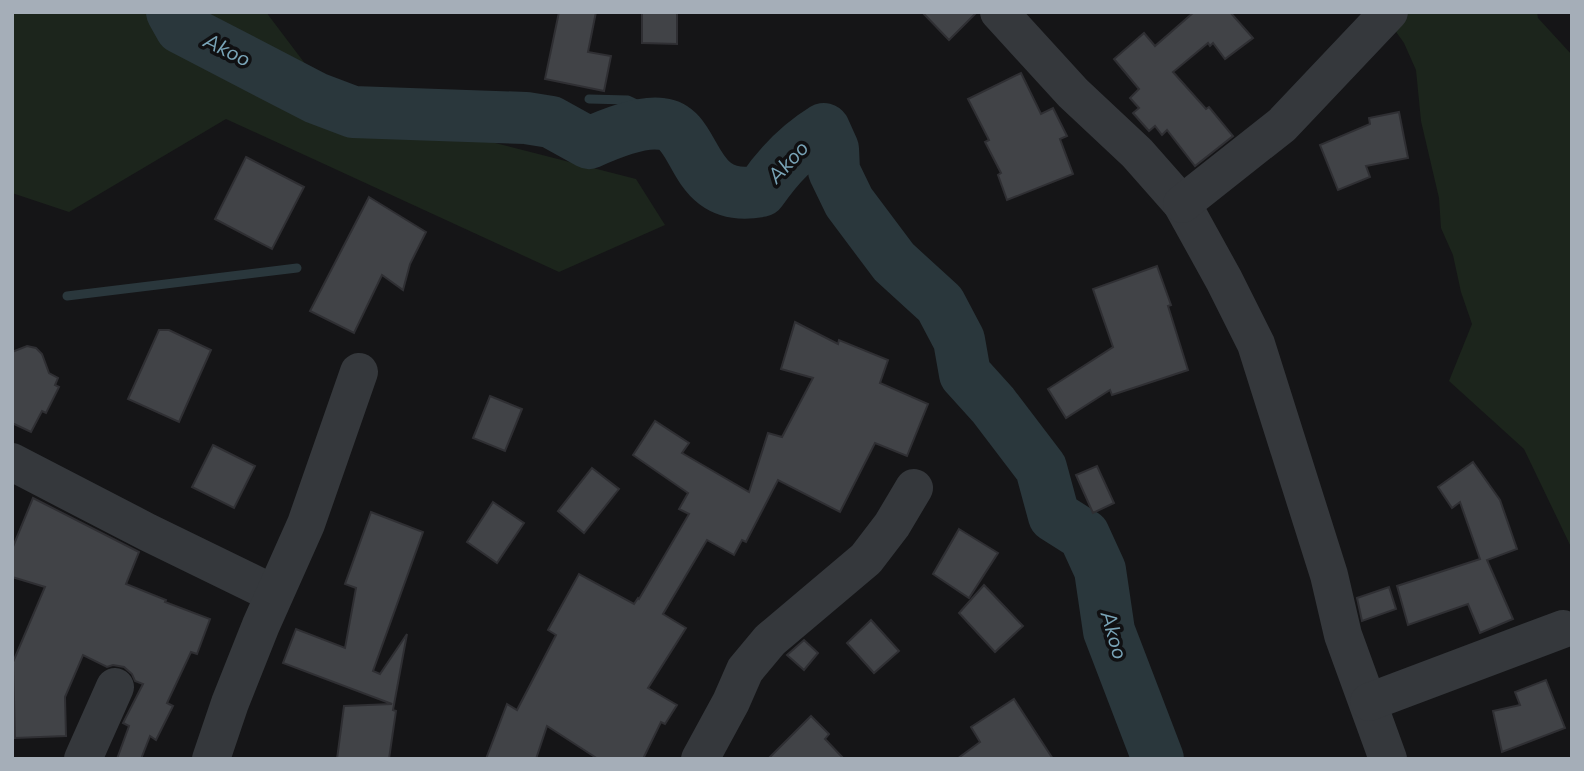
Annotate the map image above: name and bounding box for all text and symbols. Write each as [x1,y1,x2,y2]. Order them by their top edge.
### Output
water label: Akoo [198,26,255,73]
water label: Akoo [760,135,815,190]
water label: Akoo [1094,607,1134,662]

